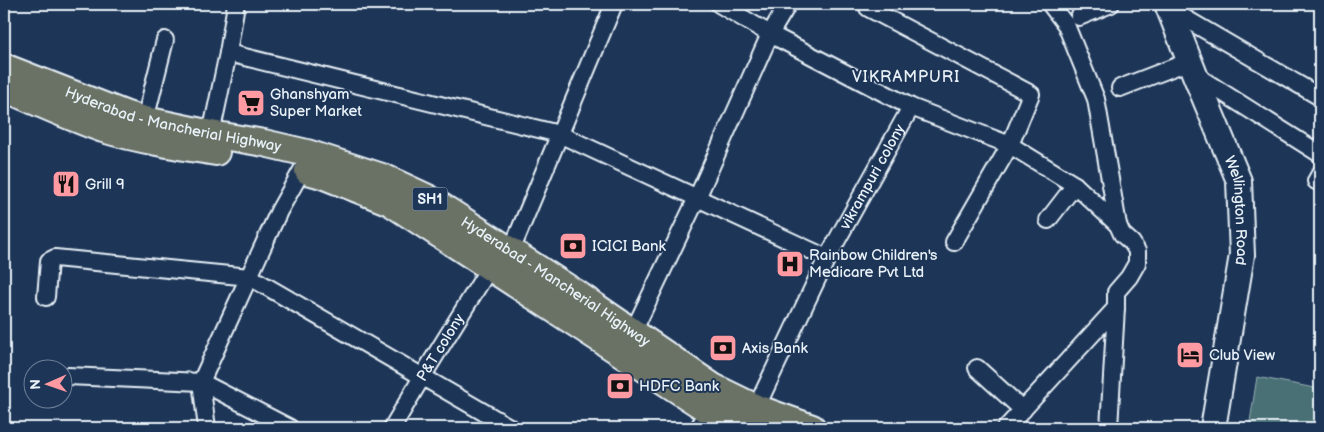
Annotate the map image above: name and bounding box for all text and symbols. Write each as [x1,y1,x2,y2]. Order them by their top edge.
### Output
district label: VIKRAMPURI [852,68,960,87]
street label: Hyderabad - Mancherial Highway [62,83,283,157]
place label: Ghanshyam Super Market [270,85,362,121]
supermarket icon: Ghanshyam Super Market [236,88,266,118]
street label: vikrampuri colony [835,121,910,234]
street label: Wellington Road [1220,153,1251,267]
restaurant icon: Grill 9 [51,169,81,199]
place label: Grill 9 [85,175,125,194]
road number: SH1 [412,188,448,210]
street label: Hyderabad - Mancherial Highway [457,213,654,351]
bank icon: ICICI Bank [558,231,588,261]
place label: ICICI Bank [592,237,667,256]
place label: Rainbow Children's Medicare Pvt Ltd [809,246,938,282]
hospital icon: Rainbow Children's Medicare Pvt Ltd [775,249,805,279]
street label: P&T colony [413,310,469,385]
bank icon: Axis Bank [708,333,738,363]
place label: Axis Bank [742,339,808,358]
hotel icon: Club View [1175,340,1205,370]
place label: Club View [1209,346,1275,365]
north arrow [22,360,72,410]
bank icon: HDFC Bank [605,371,635,401]
place label: HDFC Bank [639,377,720,396]
text: N [27,379,44,390]

